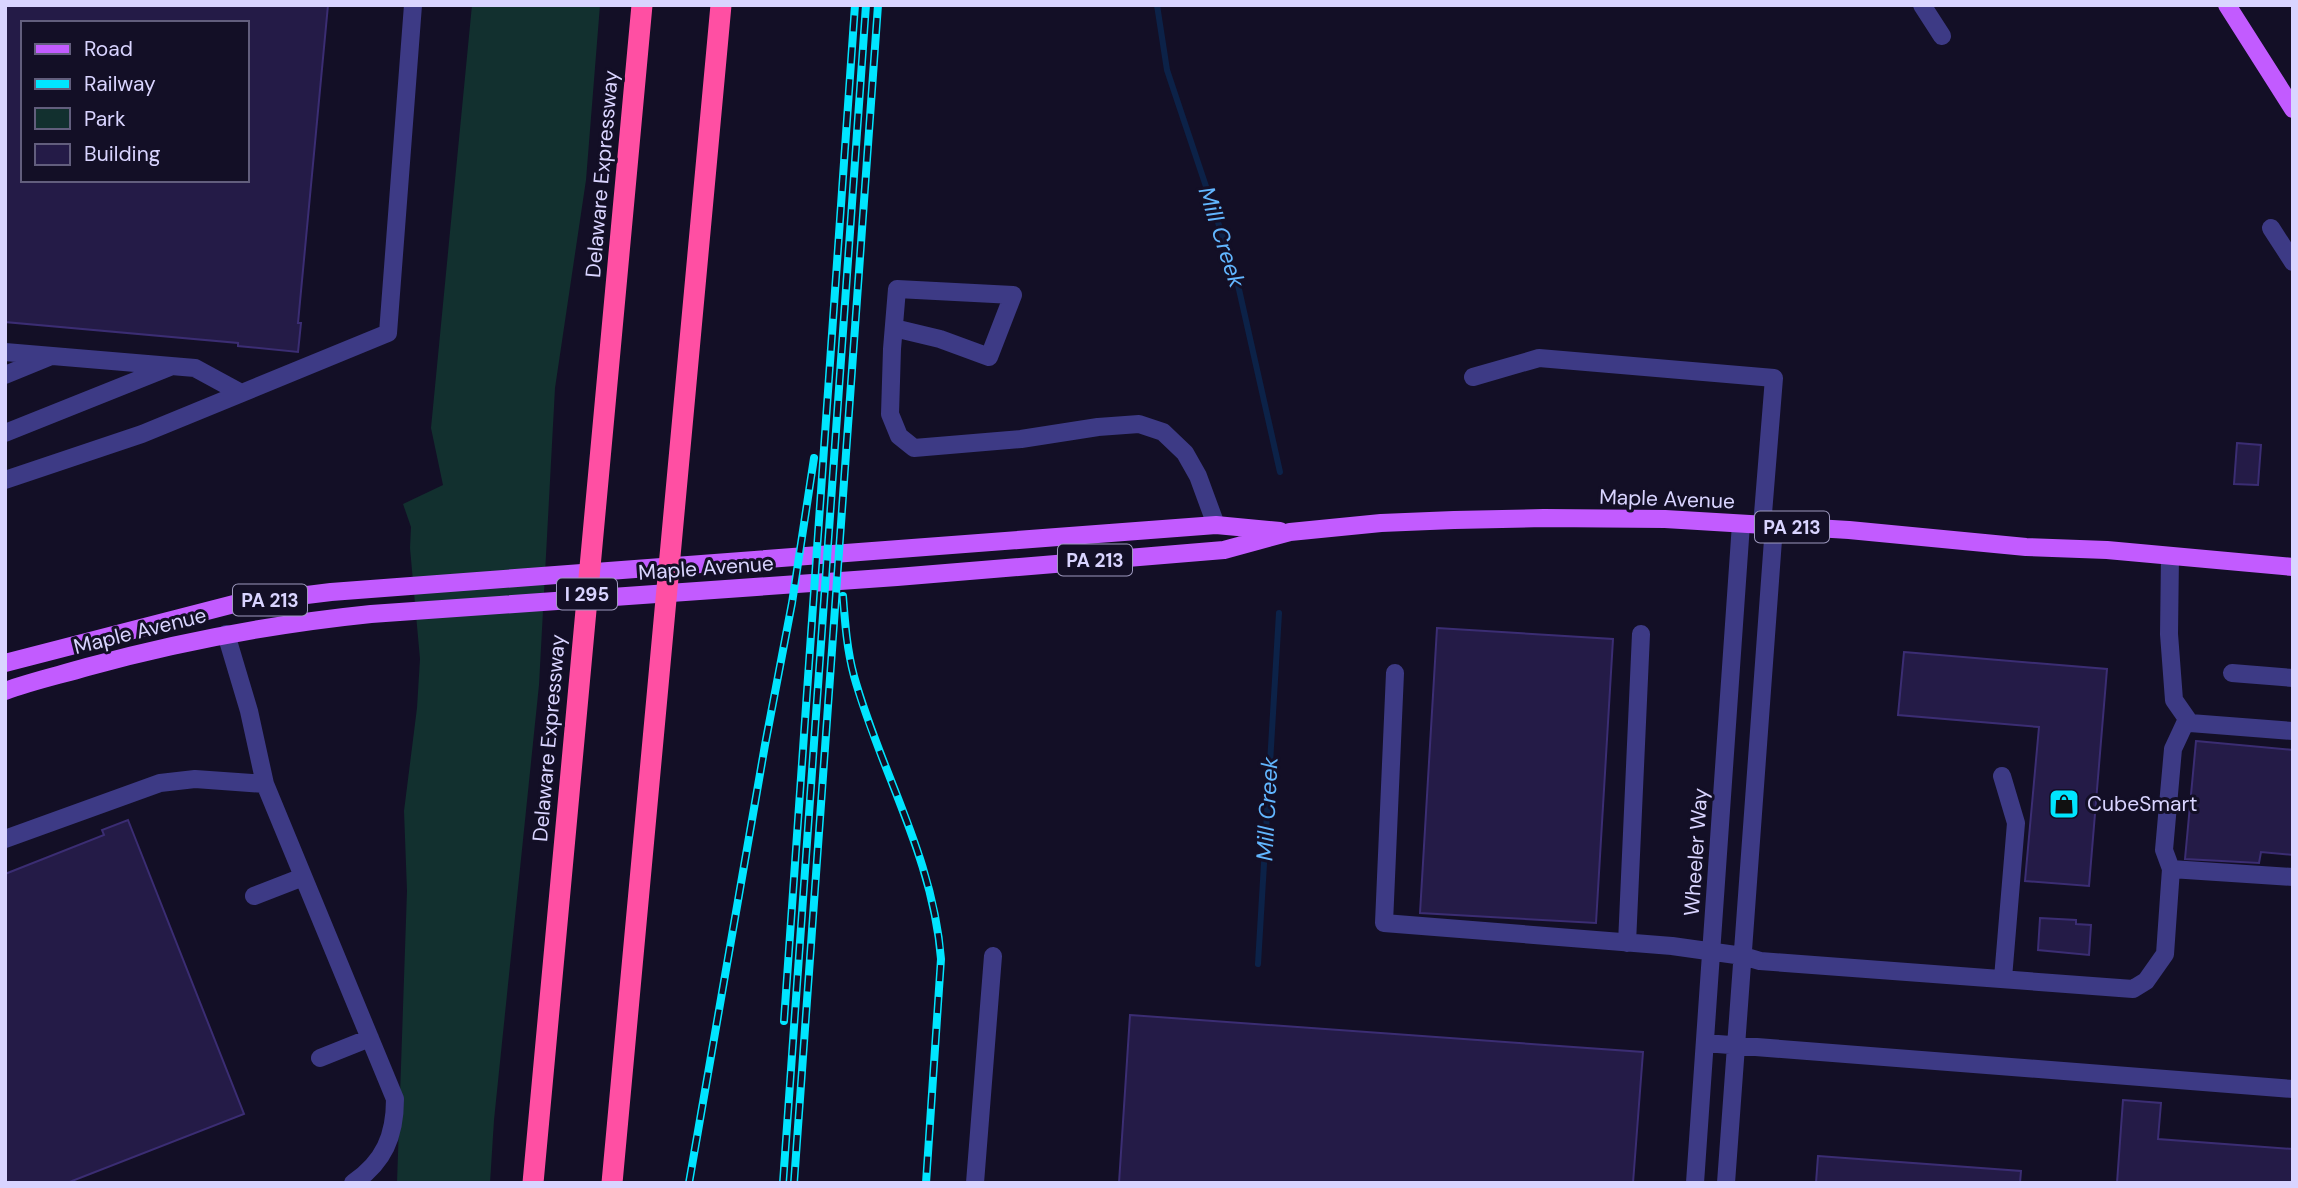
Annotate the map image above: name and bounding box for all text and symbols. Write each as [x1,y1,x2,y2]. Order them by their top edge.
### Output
legend [21,21,248,182]
text: Road [84,35,133,63]
street label: Delaware Expressway [579,69,625,279]
text: Railway [84,70,156,98]
text: Park [84,105,126,133]
text: Building [84,140,161,168]
water label: Mill Creek [1192,183,1252,292]
street label: Maple Avenue [1599,483,1735,515]
road number: PA 213 [1755,512,1829,542]
road number: PA 213 [1058,544,1132,576]
street label: Maple Avenue [637,549,775,587]
road number: I 295 [557,579,617,610]
road number: PA 213 [233,584,307,615]
street label: Maple Avenue [71,601,209,661]
street label: Delaware Expressway [526,633,572,843]
water label: Mill Creek [1249,756,1285,862]
street label: Wheeler Way [1678,787,1714,917]
shop icon: CubeSmart [2047,787,2081,821]
place label: CubeSmart [2087,790,2197,818]

